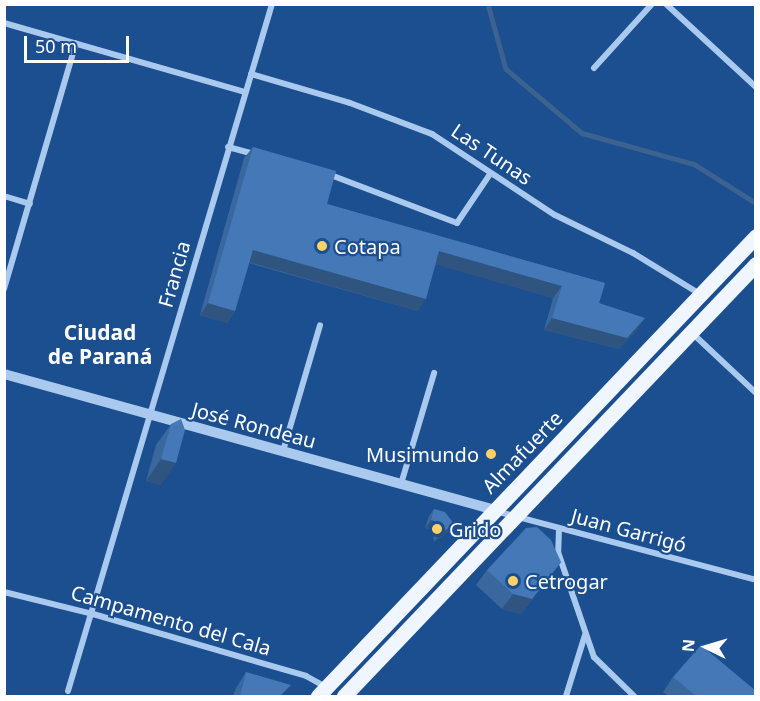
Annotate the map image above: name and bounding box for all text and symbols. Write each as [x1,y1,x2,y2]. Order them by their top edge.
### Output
scale bar [27,24,132,62]
text: 50 m [35,34,77,58]
street label: Las Tunas [447,118,537,190]
place label: Cotapa [334,234,401,258]
street label: Francia [153,238,195,310]
marker: Cotapa [315,239,329,253]
district label: Ciudad de Paraná [48,319,152,369]
street label: José Rondeau [189,397,319,453]
street label: Almafuerte [477,406,567,498]
place label: Musimundo [366,442,479,466]
marker: Musimundo [484,447,498,461]
street label: Juan Garrigó [569,503,689,557]
place label: Grido [449,517,501,541]
marker: Grido [430,522,444,536]
place label: Cetrogar [525,569,608,593]
marker: Cetrogar [506,574,520,588]
street label: Campamento del Cala [68,580,274,660]
north arrow [676,617,736,677]
text: N [677,638,700,653]

